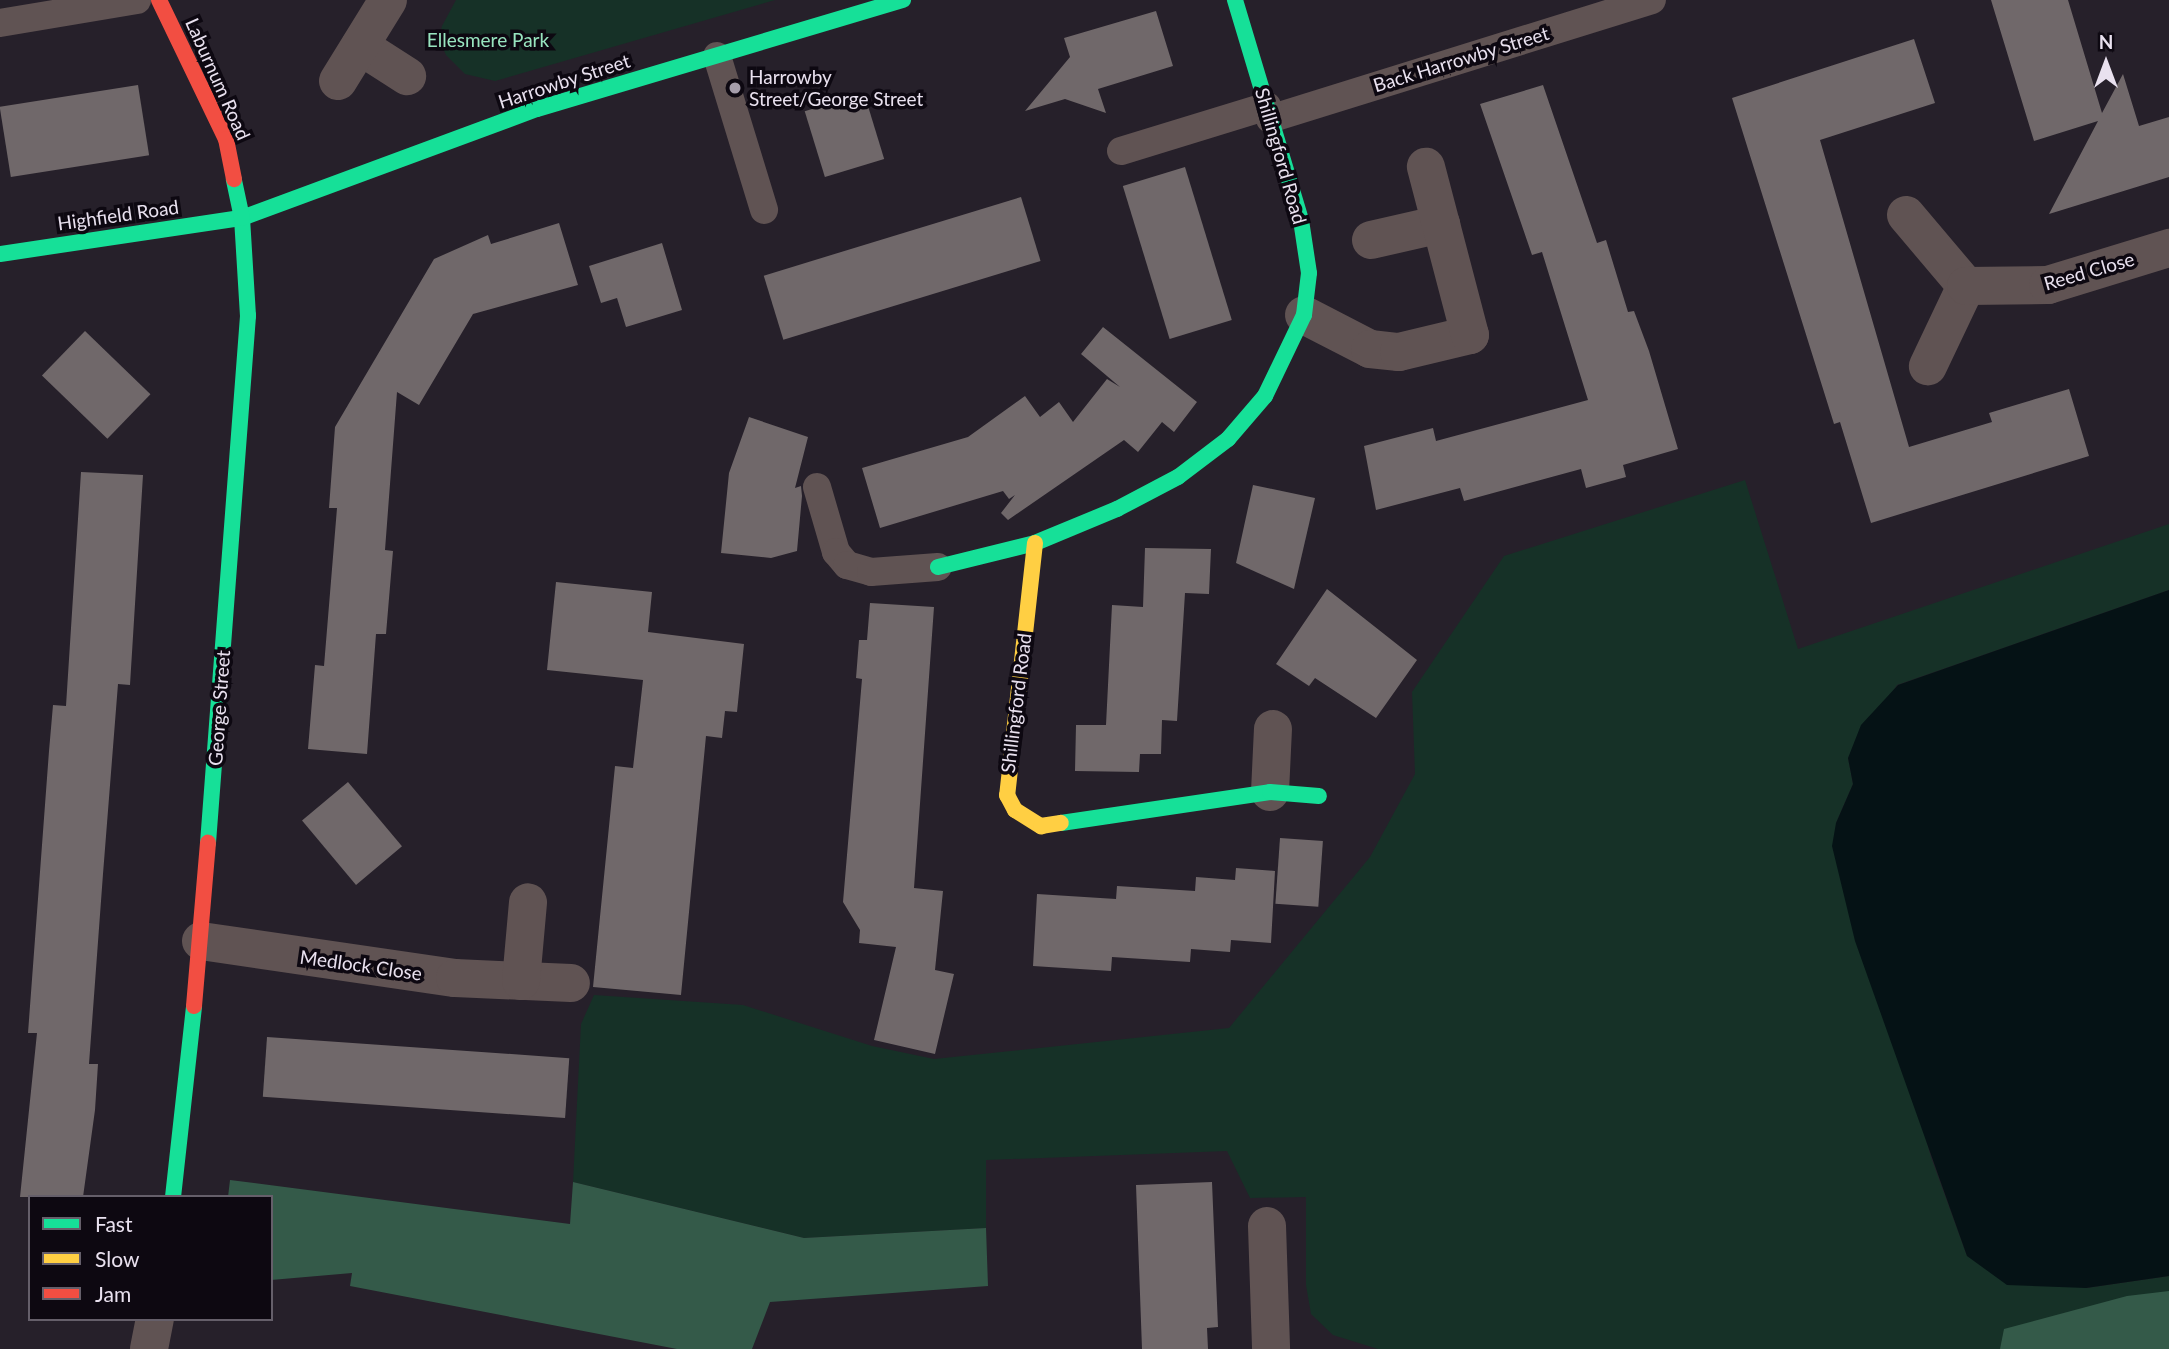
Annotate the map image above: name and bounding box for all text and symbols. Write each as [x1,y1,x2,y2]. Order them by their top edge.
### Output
street label: Laburnum Road [181,14,255,144]
street label: Back Harrowby Street [1370,21,1552,97]
north arrow [2071,28,2141,98]
park label: Ellesmere Park [427,29,549,51]
text: N [2099,30,2113,53]
street label: Harrowby Street [495,49,633,113]
place label: Harrowby Street/George Street [749,66,923,110]
marker: Harrowby Street/George Street [727,80,743,96]
street label: Shillingford Road [1251,85,1311,227]
street label: Highfield Road [56,195,180,235]
street label: Reed Close [2041,247,2137,295]
street label: Shillingford Road [996,632,1036,774]
street label: George Street [204,649,234,767]
street label: Medlock Close [298,945,424,985]
legend [28,1195,273,1321]
text: Fast [95,1211,132,1236]
text: Slow [95,1246,139,1271]
text: Jam [95,1281,131,1306]

